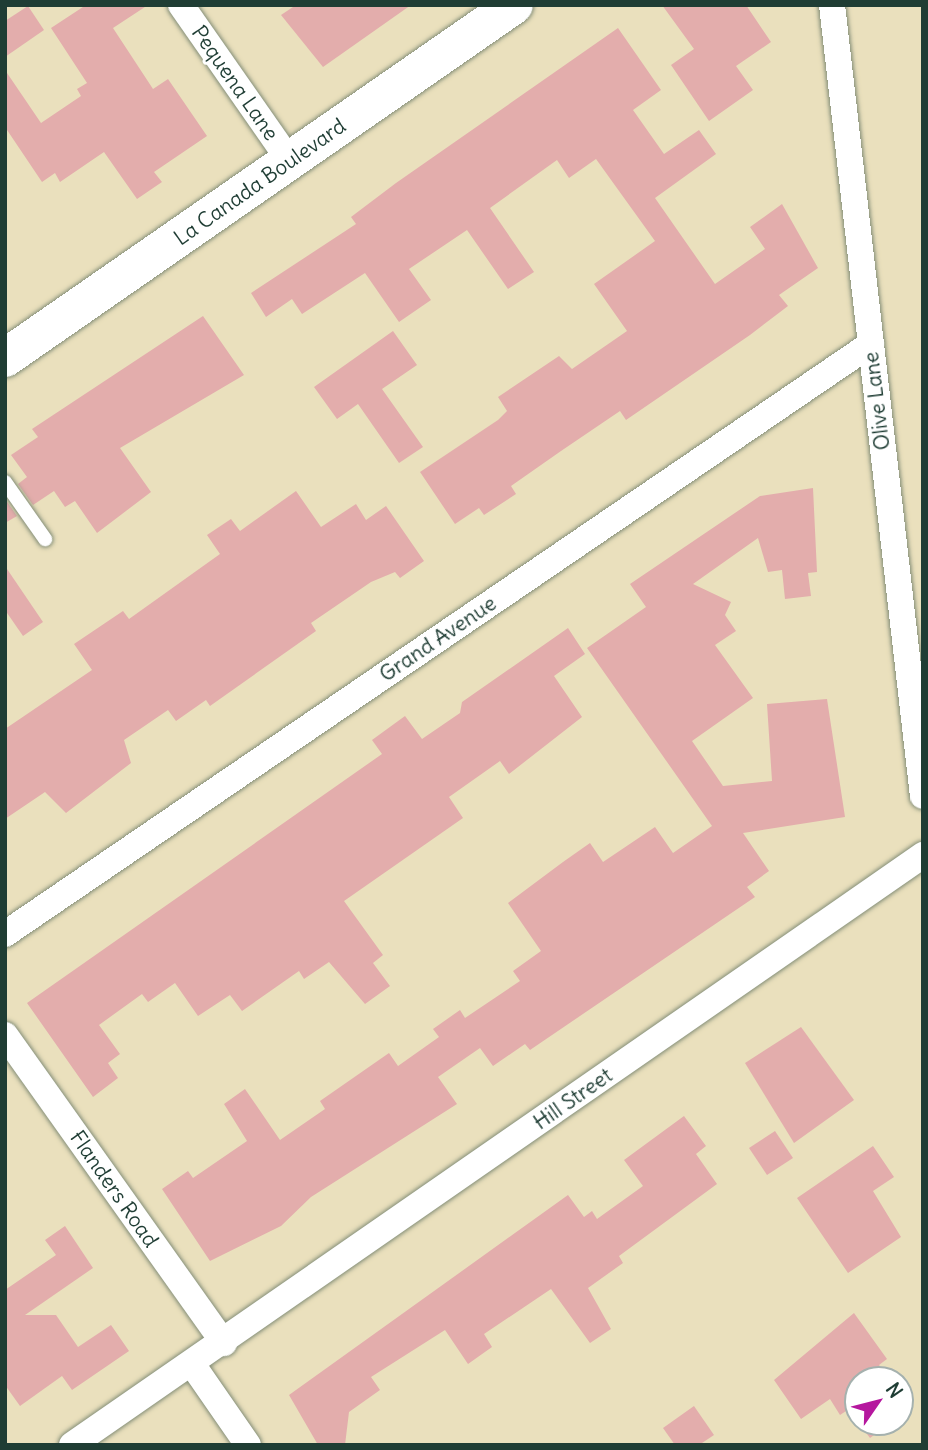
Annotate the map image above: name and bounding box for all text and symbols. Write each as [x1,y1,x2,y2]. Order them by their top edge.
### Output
street label: Pequena Lane [186,21,284,145]
street label: La Canada Boulevard [169,113,351,251]
street label: Olive Lane [858,350,896,452]
street label: Grand Avenue [375,591,501,687]
street label: Hill Street [529,1063,617,1135]
street label: Flanders Road [64,1126,164,1252]
north arrow [844,1366,914,1436]
text: N [881,1378,908,1402]

